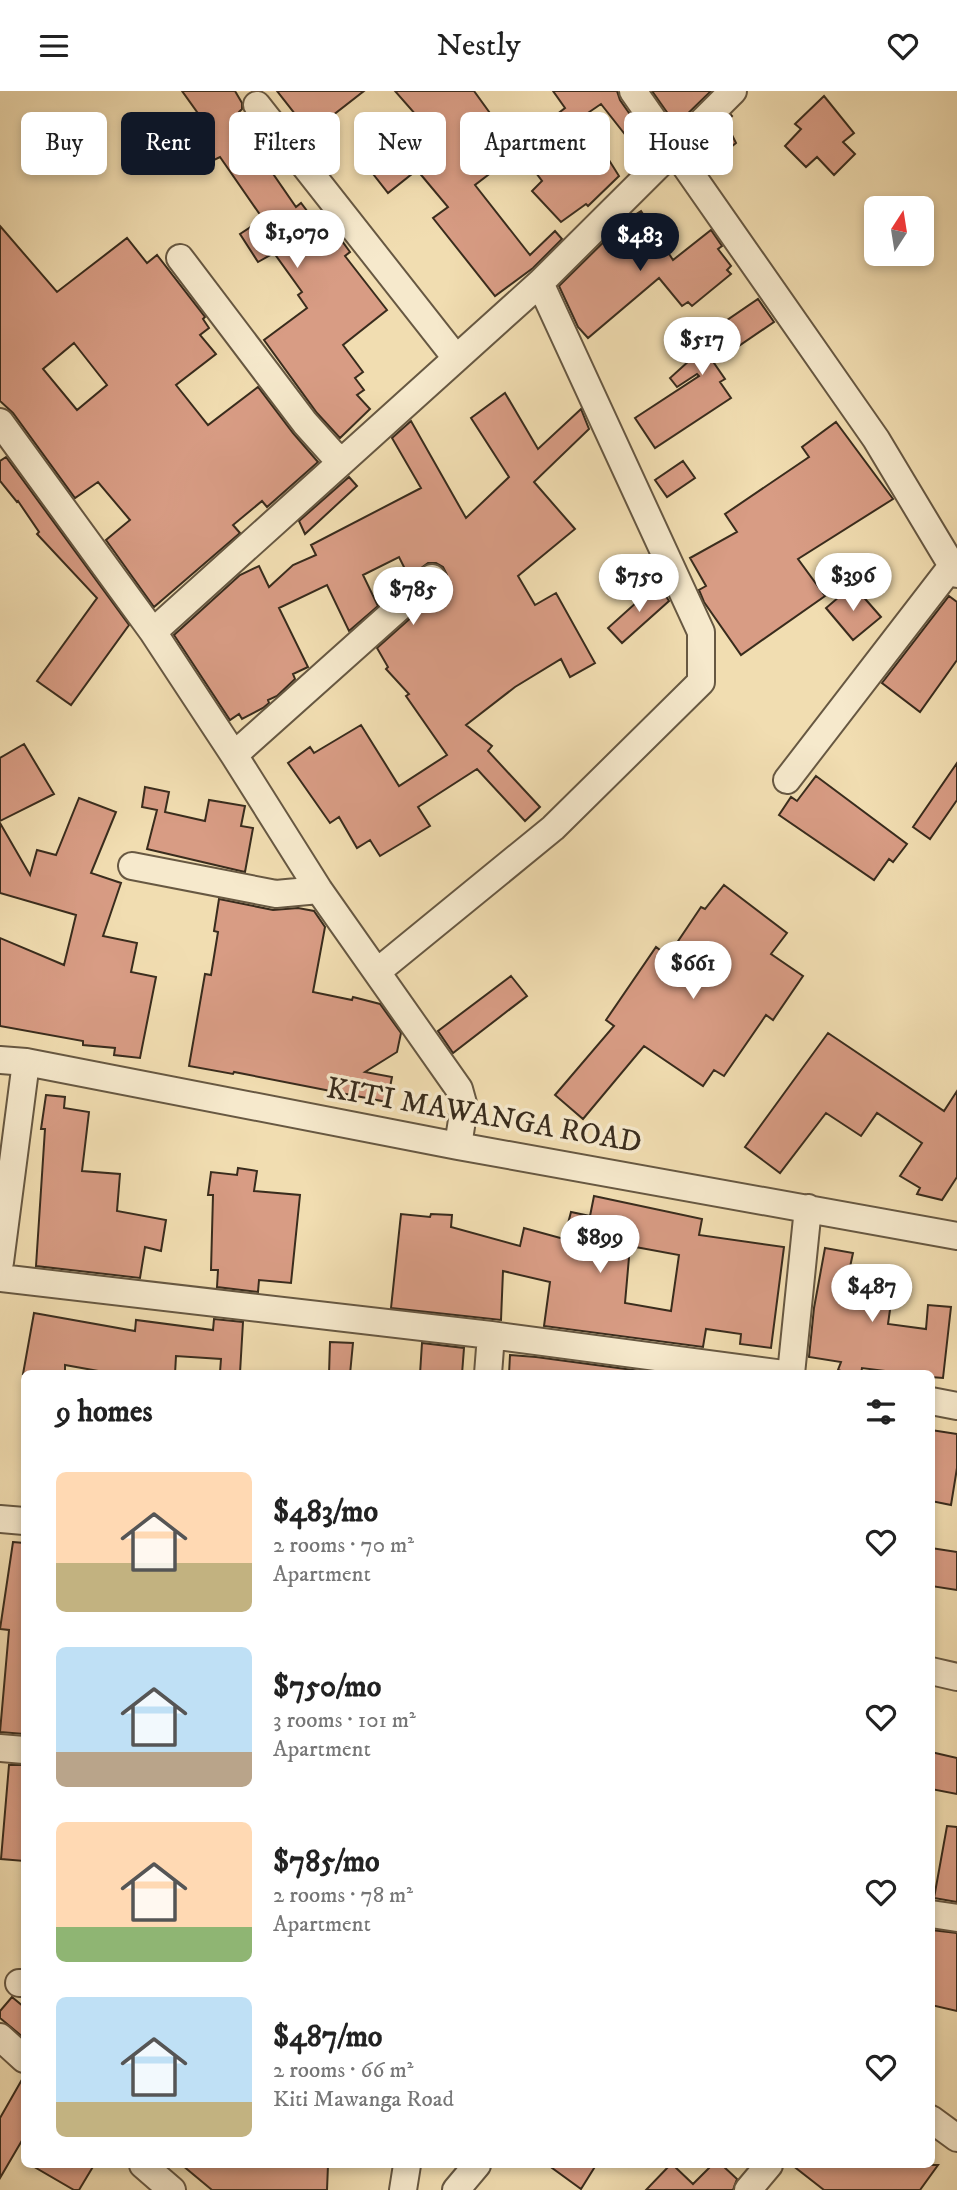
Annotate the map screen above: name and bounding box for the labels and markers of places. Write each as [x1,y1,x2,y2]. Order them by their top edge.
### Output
pin: $1,070 [240,211,354,270]
pin: $483 [599,213,681,273]
pin: $517 [661,317,743,377]
pin: $396 [812,553,894,613]
pin: $750 [598,554,680,614]
pin: $785 [372,567,454,627]
pin: $661 [652,941,734,1001]
pin: $899 [559,1215,641,1275]
pin: $487 [831,1265,913,1324]

